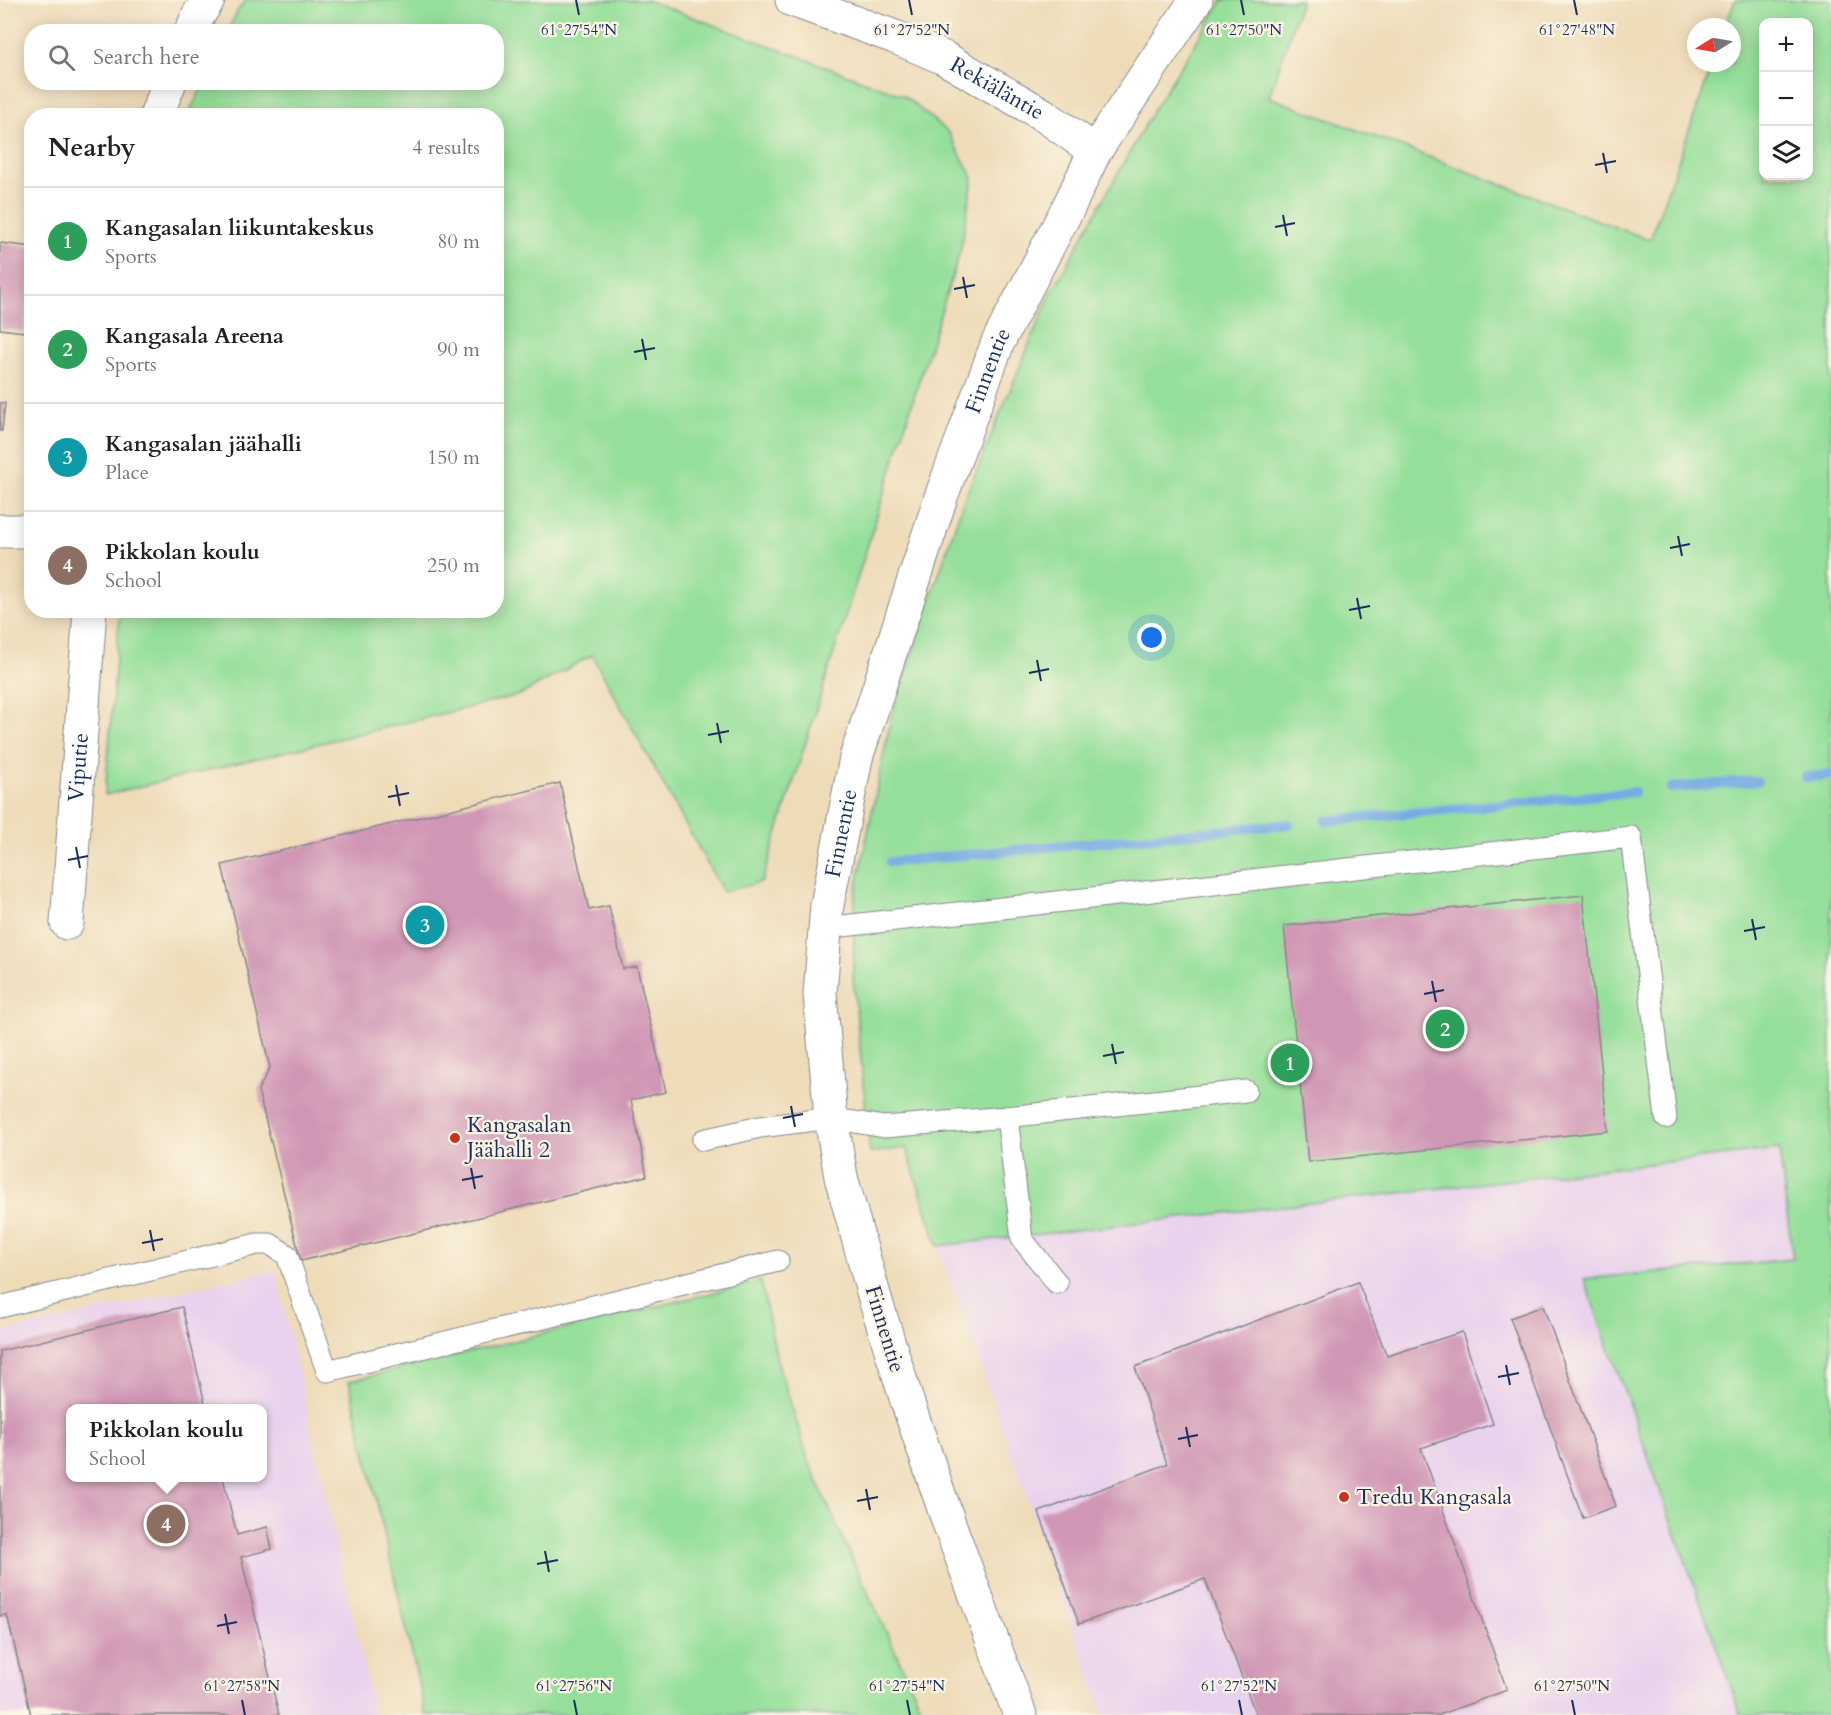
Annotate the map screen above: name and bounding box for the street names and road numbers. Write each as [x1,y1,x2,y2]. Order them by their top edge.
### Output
street label: Rekiäläntie [945,50,1050,127]
street label: Finnentie [958,322,1018,418]
street label: Viputie [61,732,96,803]
street label: Finnentie [818,787,865,880]
street label: Finnentie [858,1282,912,1376]

